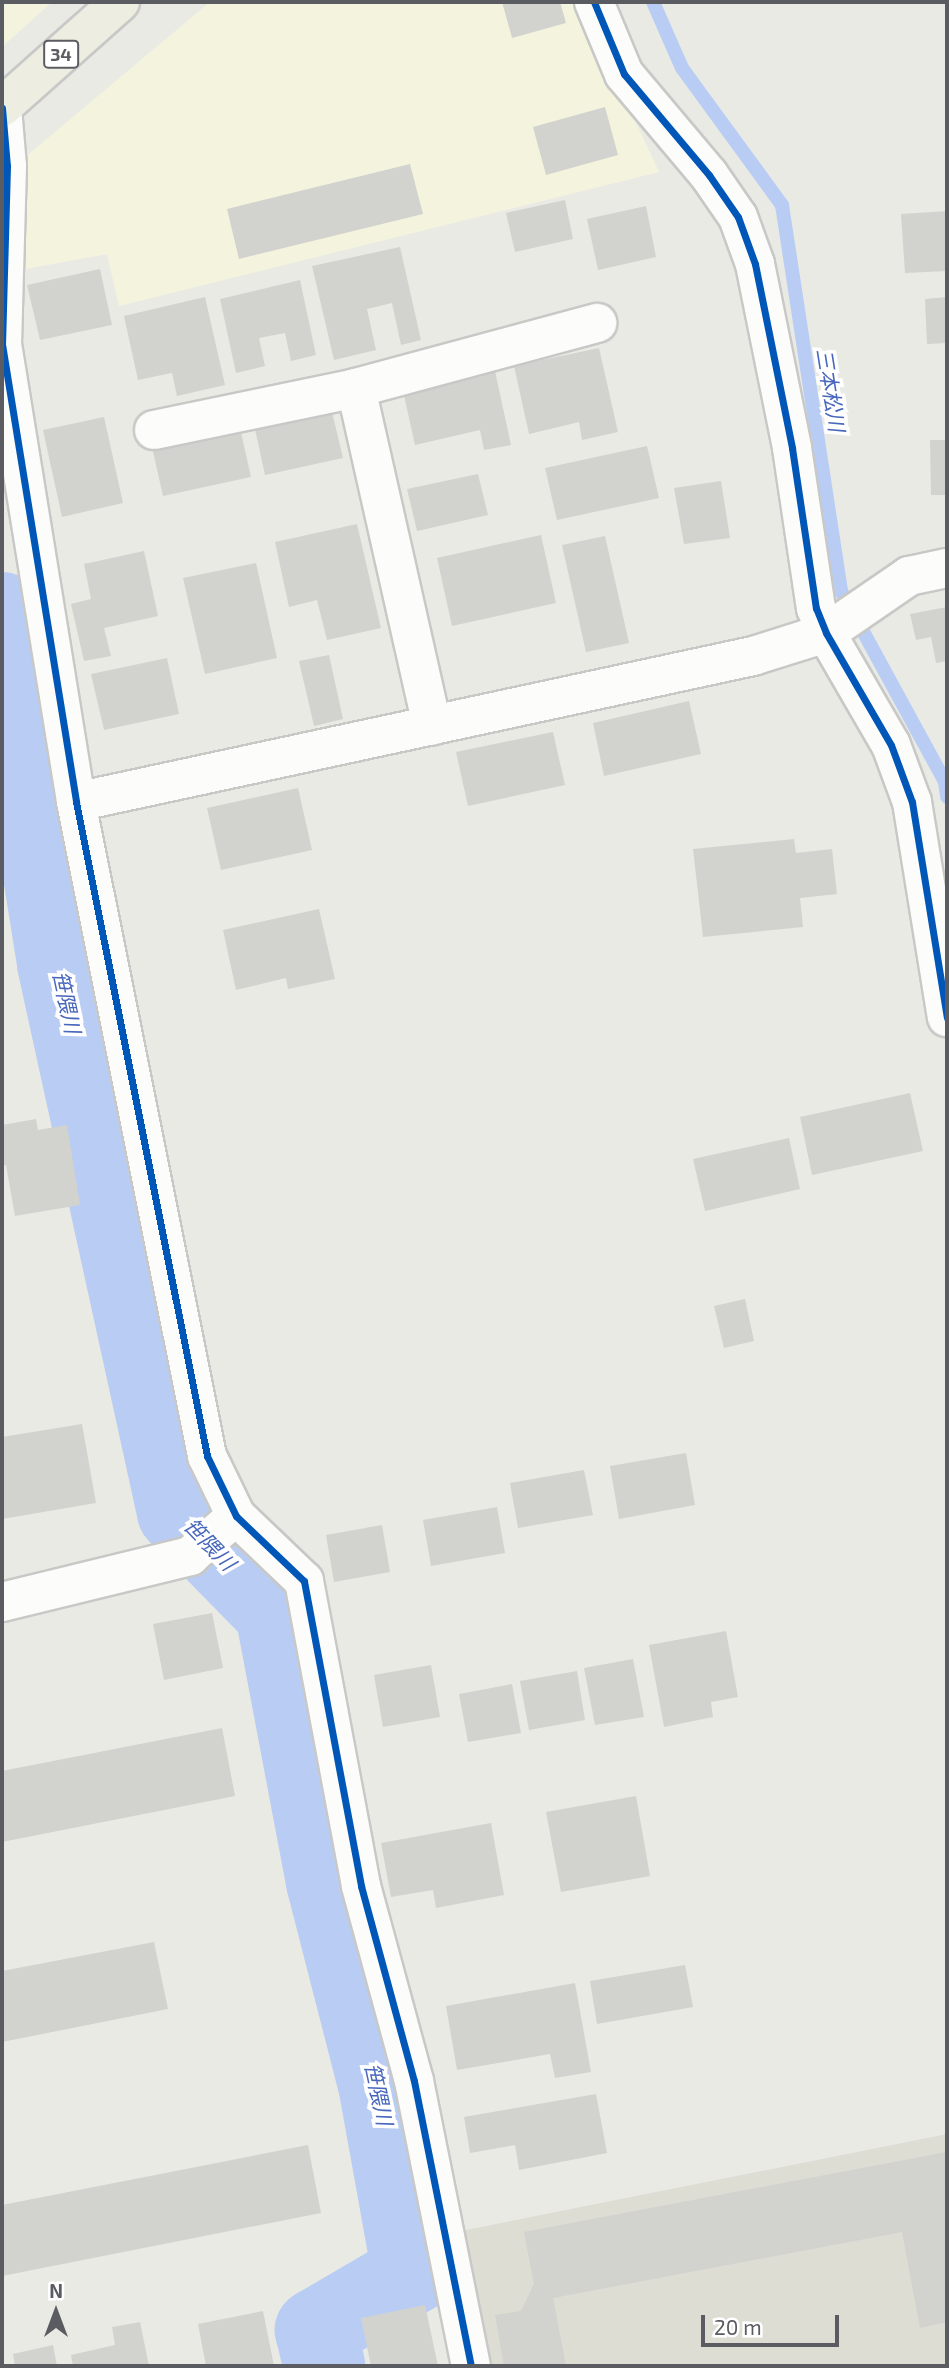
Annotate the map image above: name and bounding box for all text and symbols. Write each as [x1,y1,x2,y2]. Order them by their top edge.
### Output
road number: 34 [42,40,80,68]
water label: 三本松川 [812,347,850,433]
water label: 笹隈川 [48,969,86,1035]
water label: 笹隈川 [179,1513,241,1575]
water label: 笹隈川 [360,2061,398,2127]
north arrow [21,2277,91,2347]
text: N [49,2279,63,2302]
scale bar [704,2302,842,2346]
text: 20 m [714,2314,762,2339]

